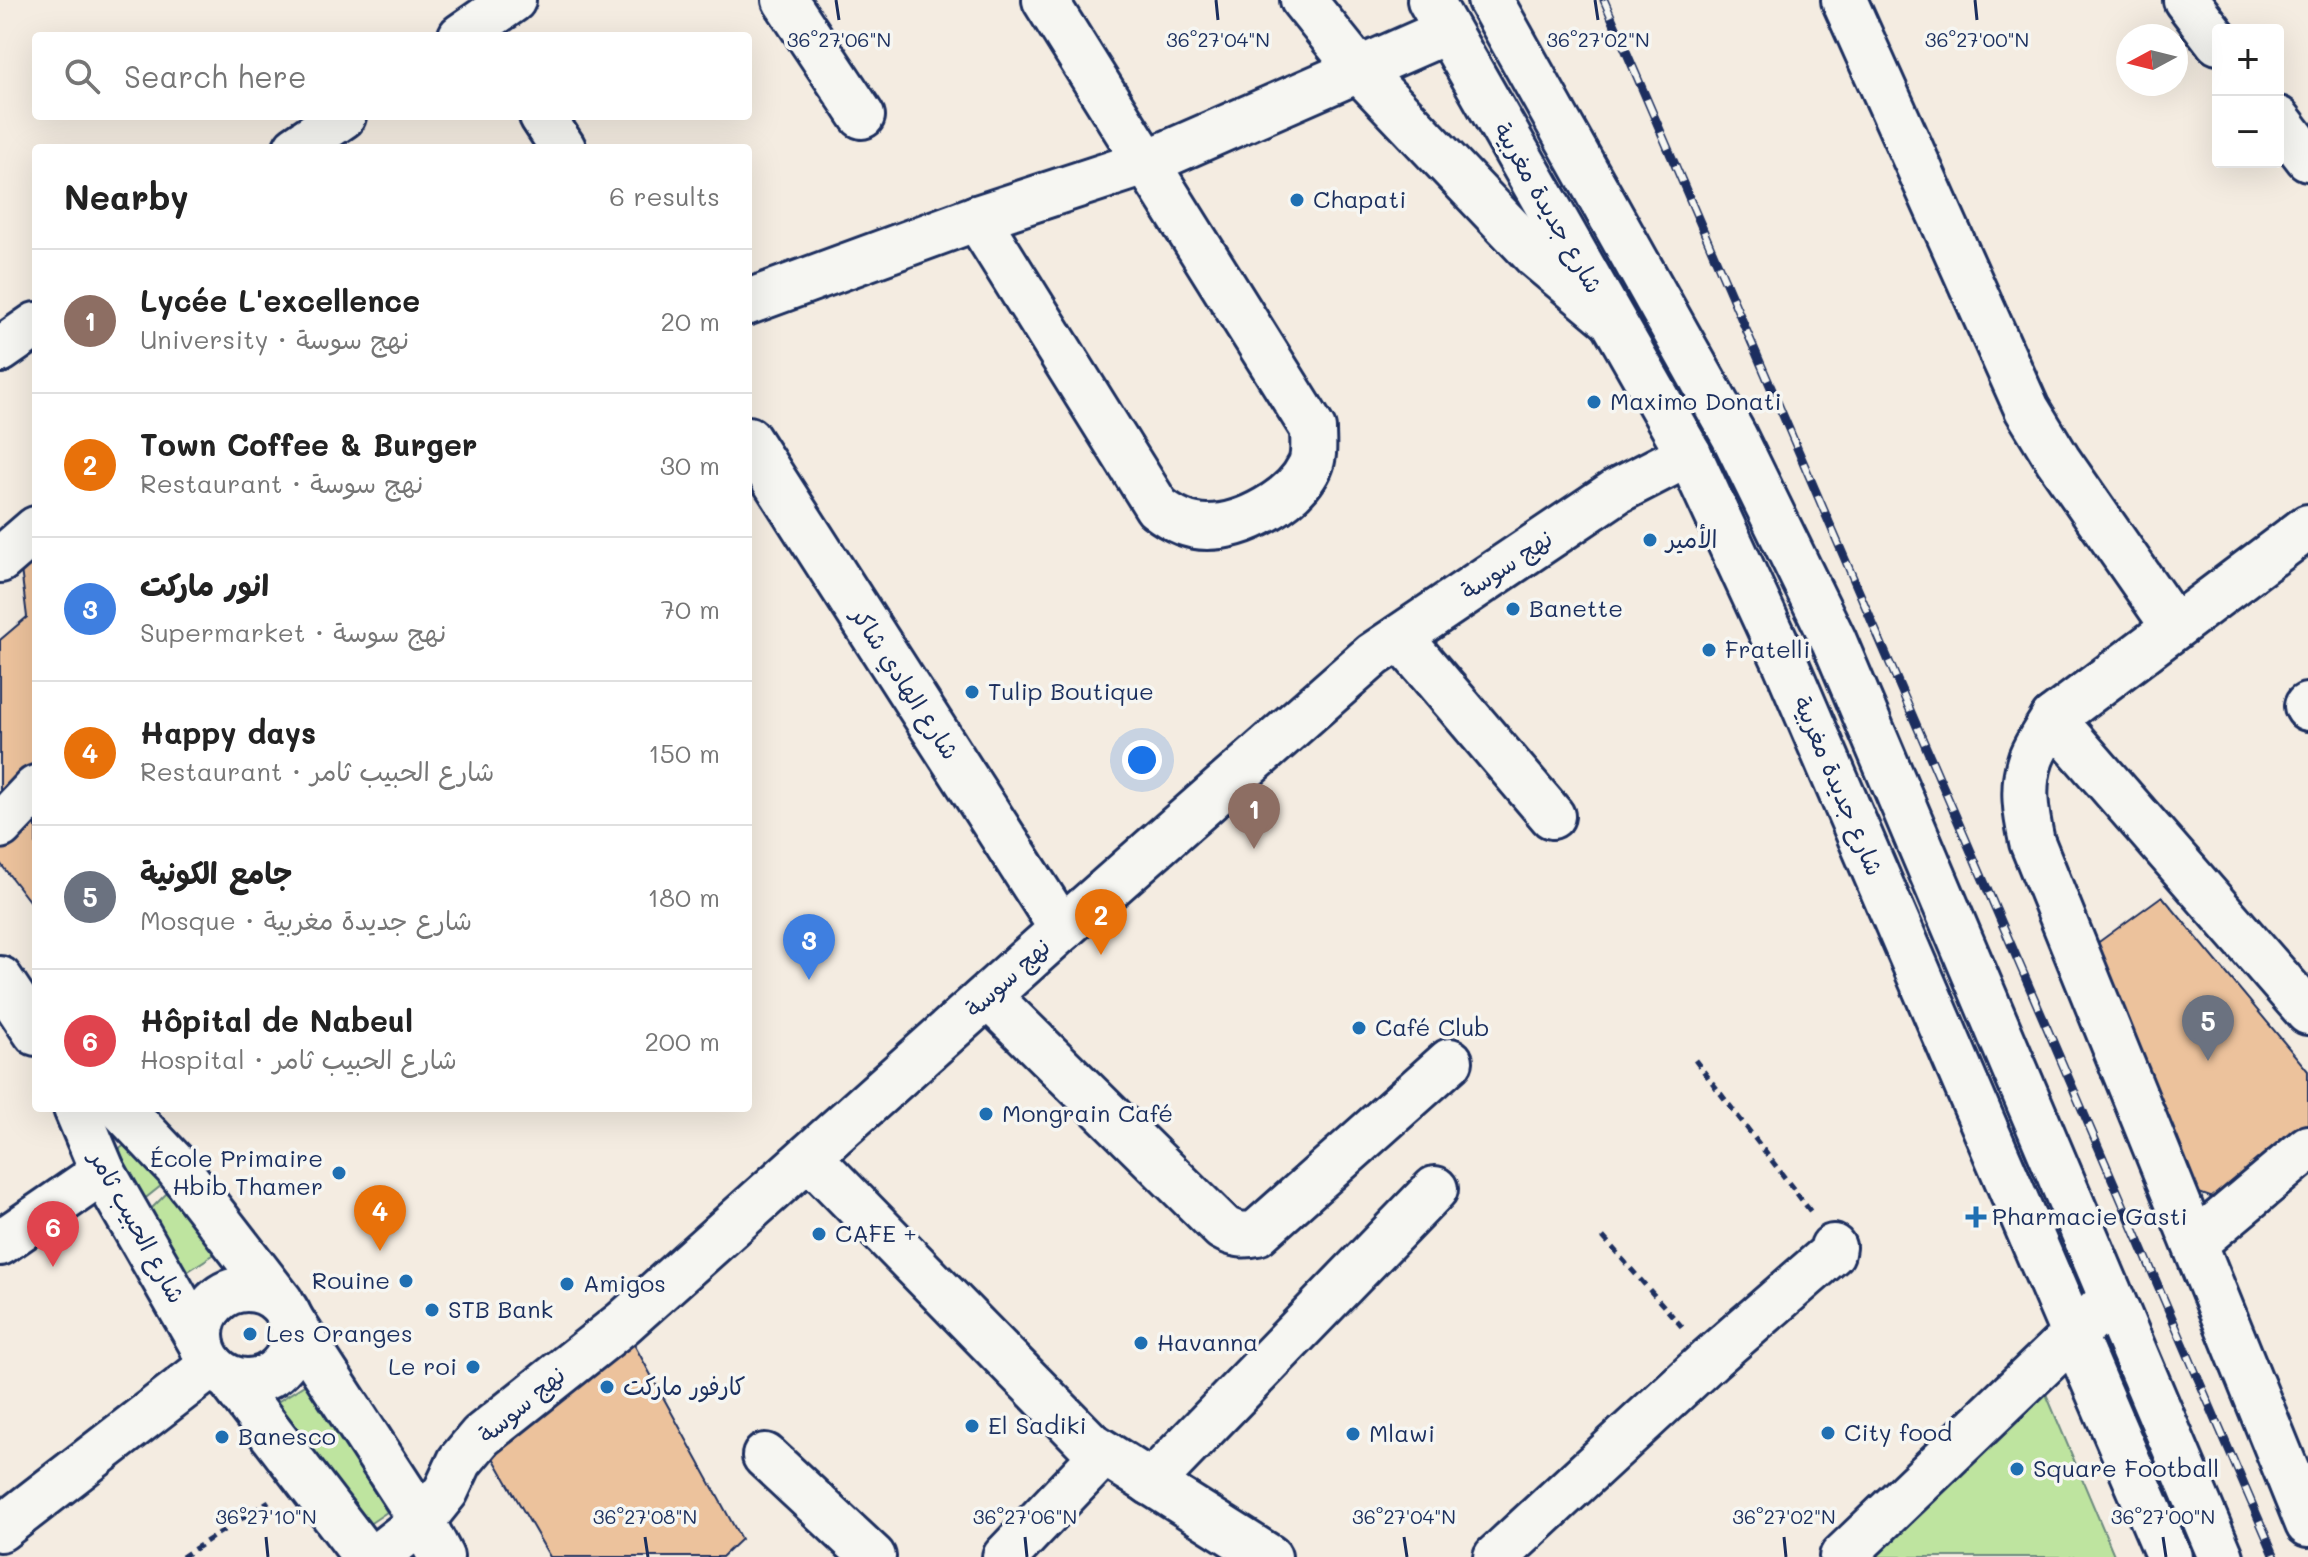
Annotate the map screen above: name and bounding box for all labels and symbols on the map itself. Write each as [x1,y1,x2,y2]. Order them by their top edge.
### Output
north arrow [2116,24,2188,96]
text: 36°27'06"N [787,26,891,52]
text: 36°27'04"N [1166,26,1270,52]
text: 36°27'02"N [1546,26,1650,52]
text: 36°27'00"N [1925,26,2029,52]
street label: شارع جديدة مغربية [1485,116,1611,300]
place label: Chapati [1313,183,1406,214]
marker: Chapati [1288,191,1306,209]
place label: Maximo Donati [1610,385,1782,416]
marker: Maximo Donati [1585,393,1603,411]
street label: نهج سوسة [1454,522,1559,607]
place label: الأمير [1664,523,1718,554]
marker: الأمير [1641,531,1659,549]
place label: Banette [1529,592,1623,623]
street label: شارع الهادي شاكر [842,600,967,767]
marker: Banette [1504,600,1522,618]
place label: Fratelli [1725,633,1810,664]
marker: Fratelli [1700,641,1718,659]
place label: Tulip Boutique [988,675,1154,706]
marker: Tulip Boutique [963,683,981,701]
street label: شارع جديدة مغربية [1785,691,1891,881]
your location [1122,740,1162,780]
pin: 1 [1228,783,1280,849]
pin: 2 [1075,889,1127,955]
pin: 3 [783,914,835,980]
street label: نهج سوسة [958,931,1057,1025]
pin: 5 [2182,995,2234,1061]
place label: Café Club [1375,1011,1490,1042]
marker: Café Club [1350,1019,1368,1037]
place label: Mongrain Café [1002,1097,1173,1128]
marker: Mongrain Café [977,1105,995,1123]
place label: École Primaire Hbib Thamer [150,1142,323,1201]
street label: شارع الحبيب ثامر [80,1143,193,1310]
marker: École Primaire Hbib Thamer [330,1164,348,1182]
pin: 4 [354,1185,406,1251]
place label: Pharmacie Gasti [1992,1200,2188,1231]
pin: 6 [27,1201,79,1267]
marker: Pharmacie Gasti [1967,1208,1985,1226]
place label: CAFE + [835,1217,917,1248]
marker: CAFE + [810,1225,828,1243]
place label: Rouine [312,1264,390,1295]
place label: Amigos [583,1267,666,1298]
marker: Rouine [397,1272,415,1290]
marker: Amigos [558,1275,576,1293]
place label: STB Bank [448,1293,553,1324]
marker: STB Bank [423,1301,441,1319]
place label: Les Oranges [266,1317,413,1348]
marker: Les Oranges [241,1325,259,1343]
place label: Havanna [1157,1326,1258,1357]
marker: Havanna [1132,1334,1150,1352]
place label: Le roi [388,1350,457,1381]
marker: Le roi [464,1358,482,1376]
street label: نهج سوسة [471,1358,572,1451]
place label: كارفور ماركت [623,1370,746,1403]
marker: كارفور ماركت [598,1378,616,1396]
place label: El Sadiki [988,1409,1087,1440]
place label: City food [1844,1416,1952,1447]
marker: El Sadiki [963,1417,981,1435]
place label: Mlawi [1369,1417,1435,1448]
place label: Banesco [238,1420,336,1451]
marker: City food [1819,1424,1837,1442]
marker: Mlawi [1344,1425,1362,1443]
marker: Banesco [213,1428,231,1446]
place label: Square Football [2033,1452,2219,1483]
marker: Square Football [2008,1460,2026,1478]
text: 36°27'10"N [215,1503,317,1529]
text: 36°27'08"N [593,1503,697,1529]
text: 36°27'06"N [973,1503,1077,1529]
text: 36°27'04"N [1352,1503,1456,1529]
text: 36°27'02"N [1732,1503,1836,1529]
text: 36°27'00"N [2111,1503,2215,1529]

